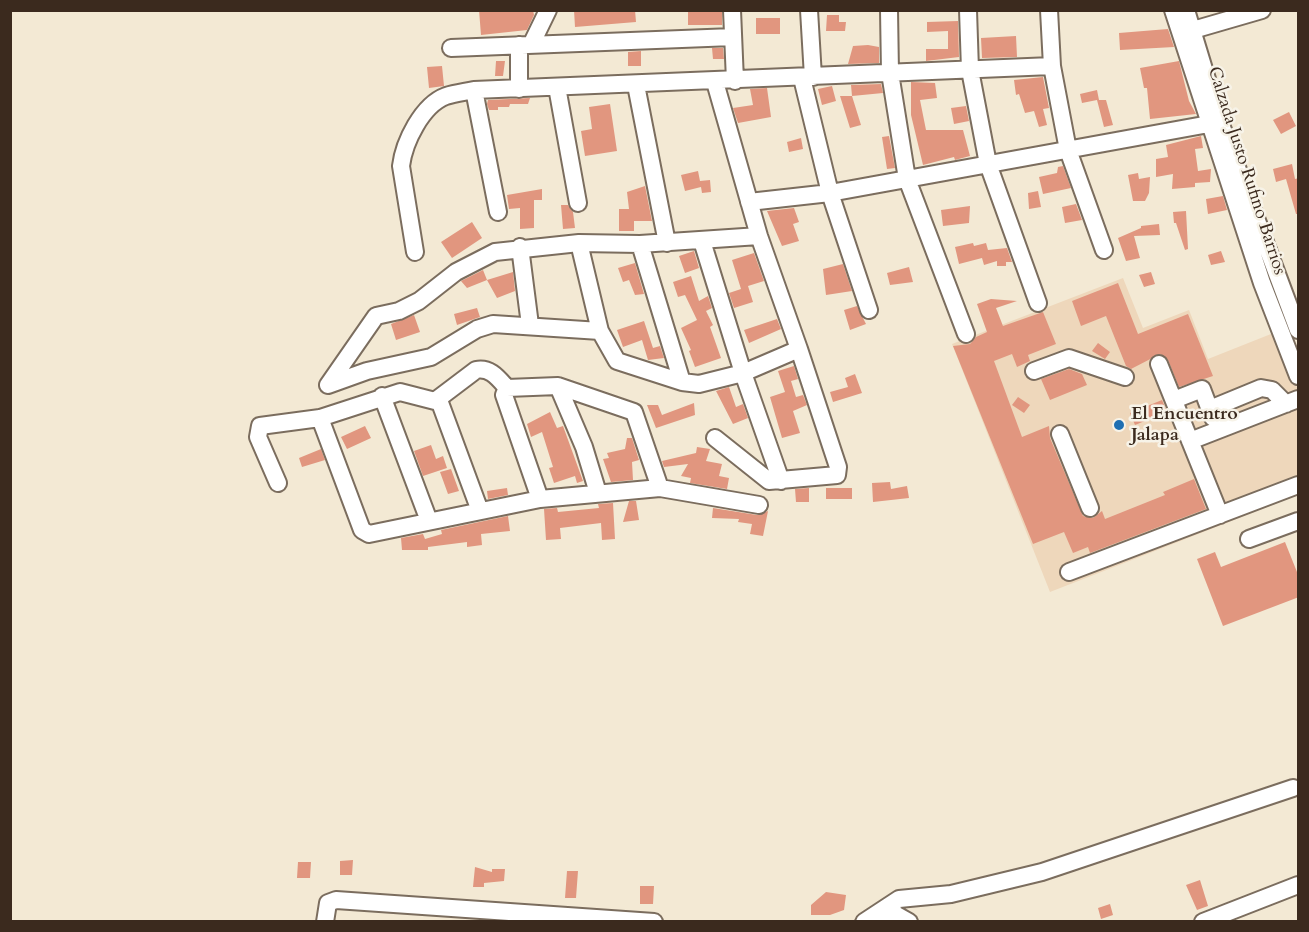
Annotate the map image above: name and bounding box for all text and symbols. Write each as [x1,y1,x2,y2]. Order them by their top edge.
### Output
street label: Calzada Justo Rufino Barrios [1202,64,1290,278]
place label: El Encuentro Jalapa [1131,404,1238,446]
marker: El Encuentro Jalapa [1112,418,1126,432]

